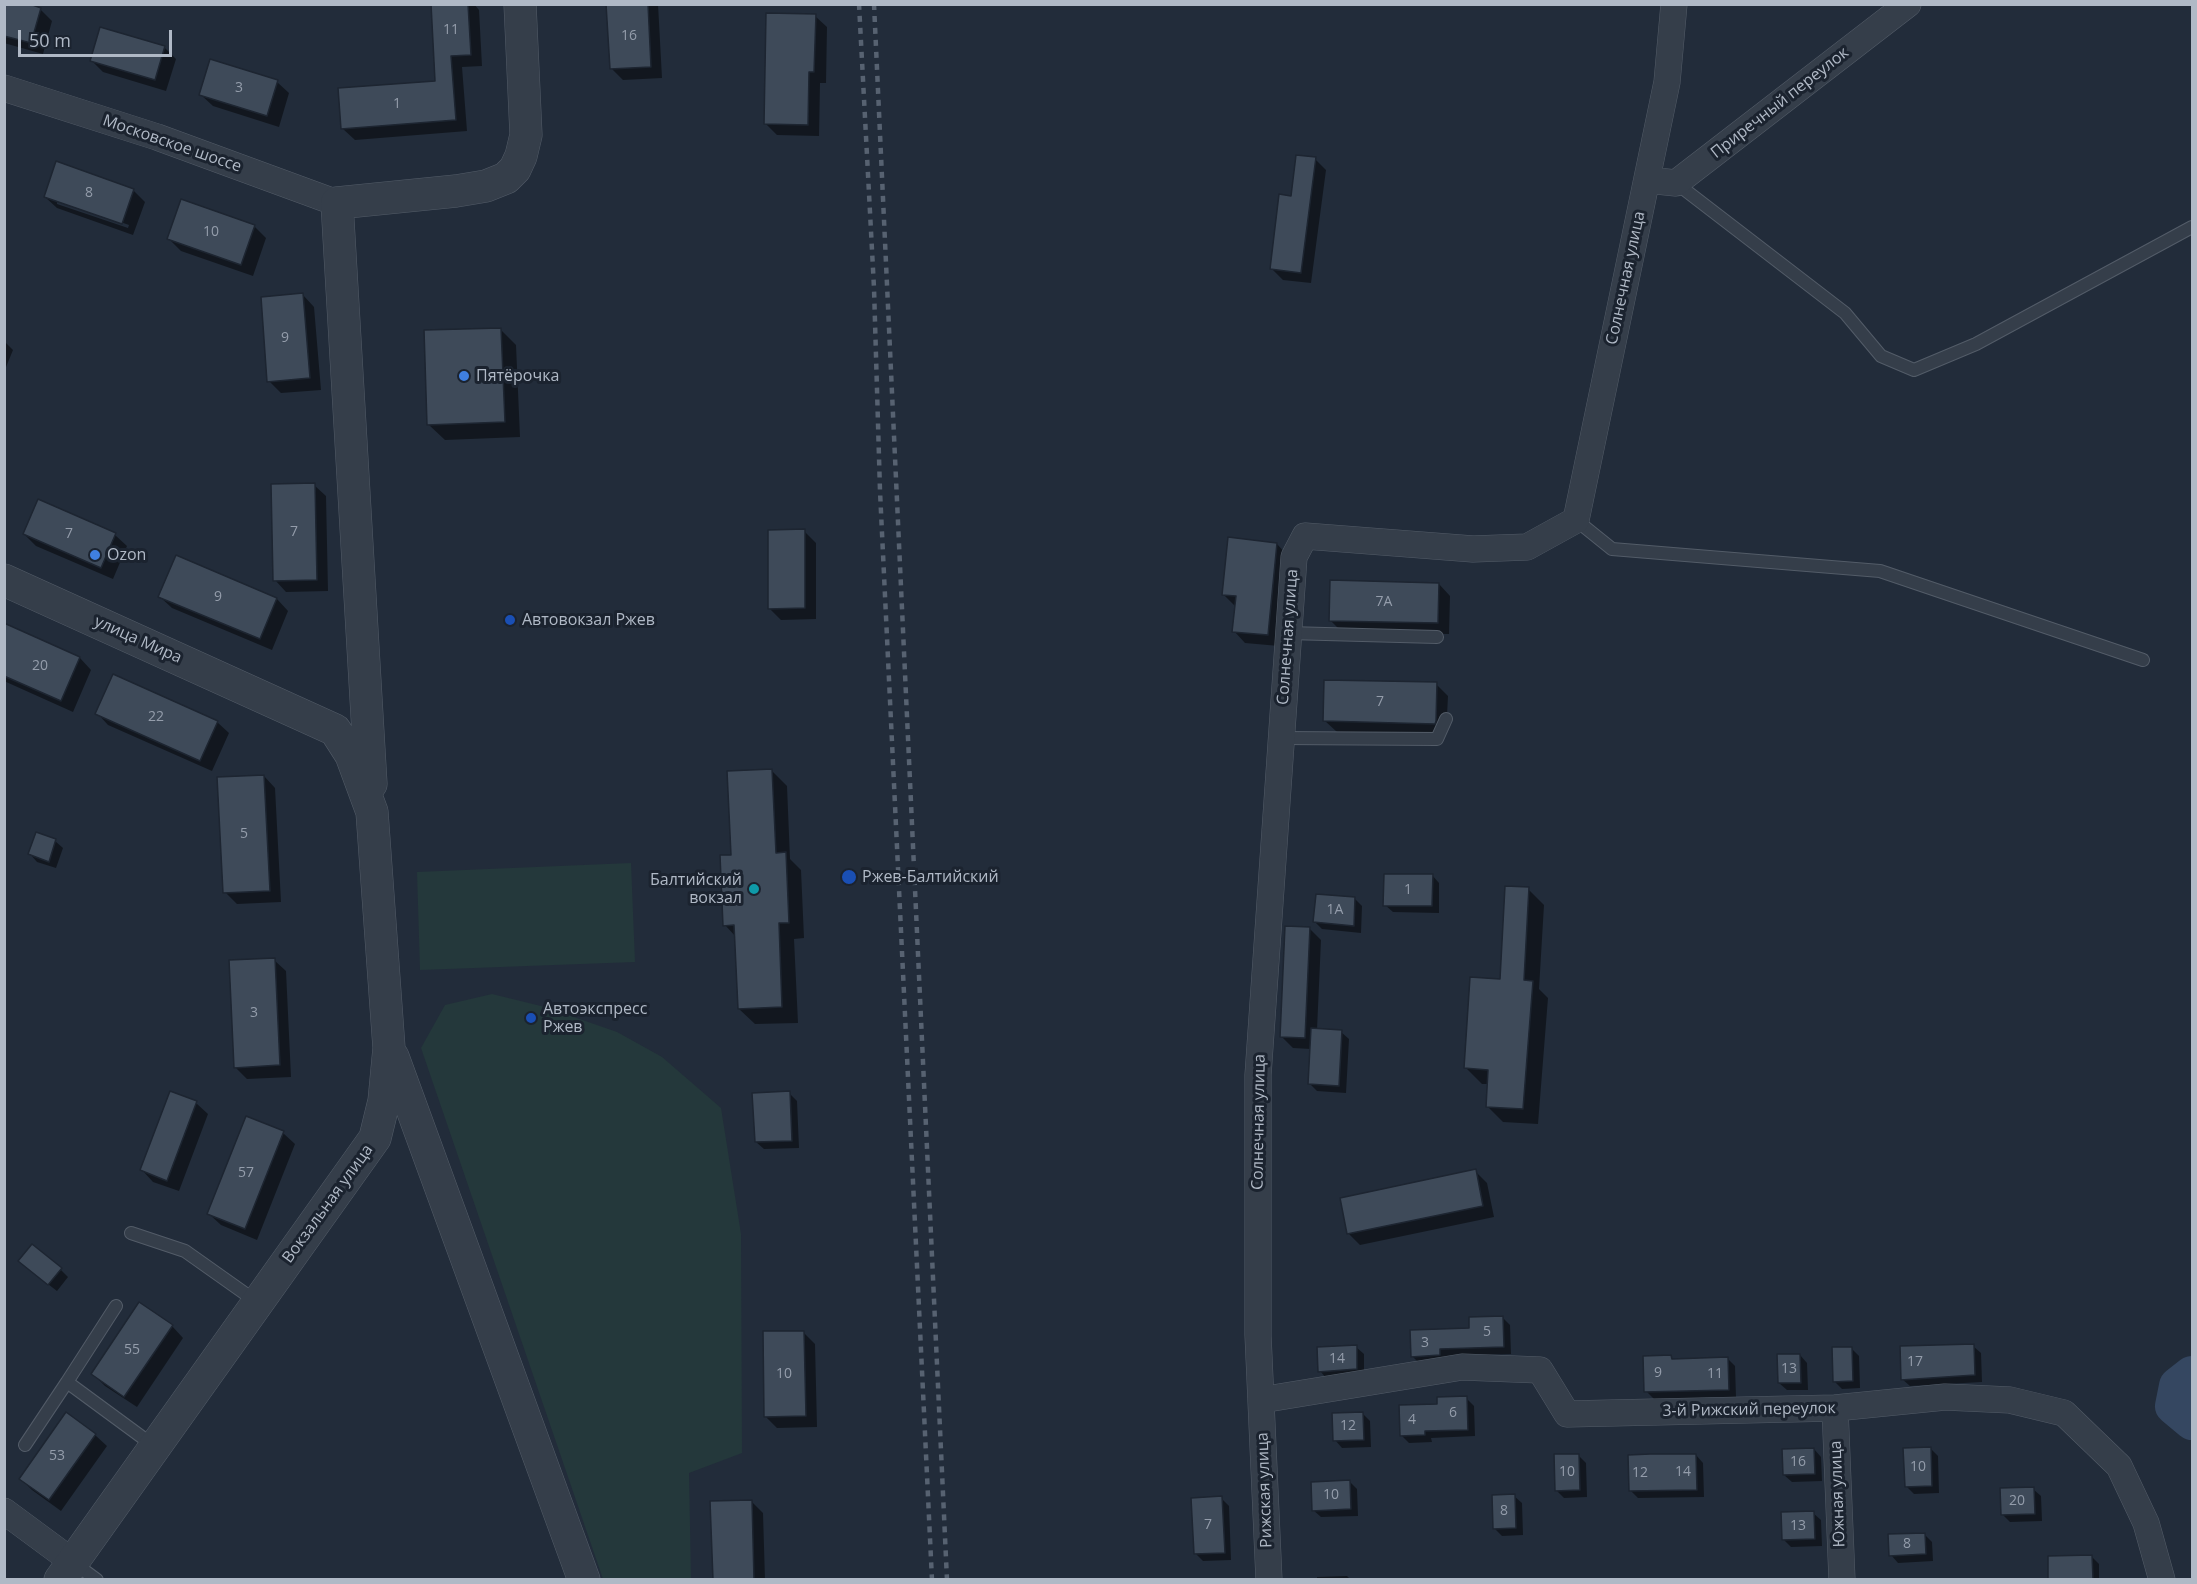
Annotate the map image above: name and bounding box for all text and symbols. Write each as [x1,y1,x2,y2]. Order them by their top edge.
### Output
scale bar [21,18,176,56]
house number: 11 [443,22,459,38]
text: 50 m [29,28,71,52]
house number: 16 [621,28,637,44]
street label: Приречный переулок [1707,43,1853,163]
house number: 3 [235,80,243,96]
house number: 1 [393,96,401,112]
street label: Московское шоссе [100,111,244,177]
house number: 8 [85,185,93,201]
street label: Солнечная улица [1602,210,1650,346]
house number: 10 [203,224,219,240]
house number: 9 [281,330,289,346]
place label: Пятёрочка [476,366,559,386]
marker: Пятёрочка [457,369,471,383]
house number: 7 [290,524,298,540]
house number: 7 [65,526,73,542]
place label: Ozon [107,545,146,565]
marker: Ozon [88,548,102,562]
street label: Солнечная улица [1274,569,1302,705]
house number: 9 [214,589,222,605]
house number: 7А [1376,594,1392,610]
place label: Автовокзал Ржев [522,610,655,630]
street label: улица Мира [91,612,185,668]
marker: Автовокзал Ржев [503,613,517,627]
house number: 20 [32,658,48,674]
house number: 7 [1376,694,1384,710]
house number: 22 [148,709,164,725]
house number: 5 [240,826,248,842]
place label: Ржев-Балтийский [862,867,999,887]
marker: Ржев-Балтийский [840,868,858,886]
place label: Балтийский вокзал [650,870,742,908]
marker: Балтийский вокзал [747,882,761,896]
house number: 1 [1404,882,1412,898]
house number: 1А [1327,902,1343,918]
place label: Автоэкспресс Ржев [543,999,647,1037]
house number: 3 [250,1005,258,1021]
marker: Автоэкспресс Ржев [524,1011,538,1025]
street label: Солнечная улица [1248,1054,1270,1190]
street label: Вокзальная улица [279,1141,377,1267]
house number: 57 [238,1165,254,1181]
house number: 5 [1483,1324,1491,1340]
house number: 3 [1421,1335,1429,1351]
house number: 55 [124,1342,140,1358]
house number: 14 [1329,1351,1345,1367]
house number: 17 [1907,1354,1923,1370]
house number: 13 [1781,1361,1797,1377]
house number: 9 [1654,1365,1662,1381]
house number: 10 [776,1366,792,1382]
house number: 11 [1707,1366,1723,1382]
street label: 3-й Рижский переулок [1662,1399,1836,1421]
house number: 6 [1449,1405,1457,1421]
house number: 4 [1408,1412,1416,1428]
house number: 12 [1340,1418,1356,1434]
street label: Рижская улица [1253,1432,1277,1548]
street label: Южная улица [1827,1440,1849,1548]
house number: 53 [49,1448,65,1464]
house number: 16 [1790,1454,1806,1470]
house number: 10 [1910,1459,1926,1475]
house number: 10 [1559,1464,1575,1480]
house number: 14 [1675,1464,1691,1480]
house number: 12 [1632,1465,1648,1481]
house number: 10 [1323,1487,1339,1503]
house number: 20 [2009,1493,2025,1509]
house number: 8 [1500,1503,1508,1519]
house number: 7 [1204,1517,1212,1533]
house number: 13 [1790,1518,1806,1534]
house number: 8 [1903,1536,1911,1552]

